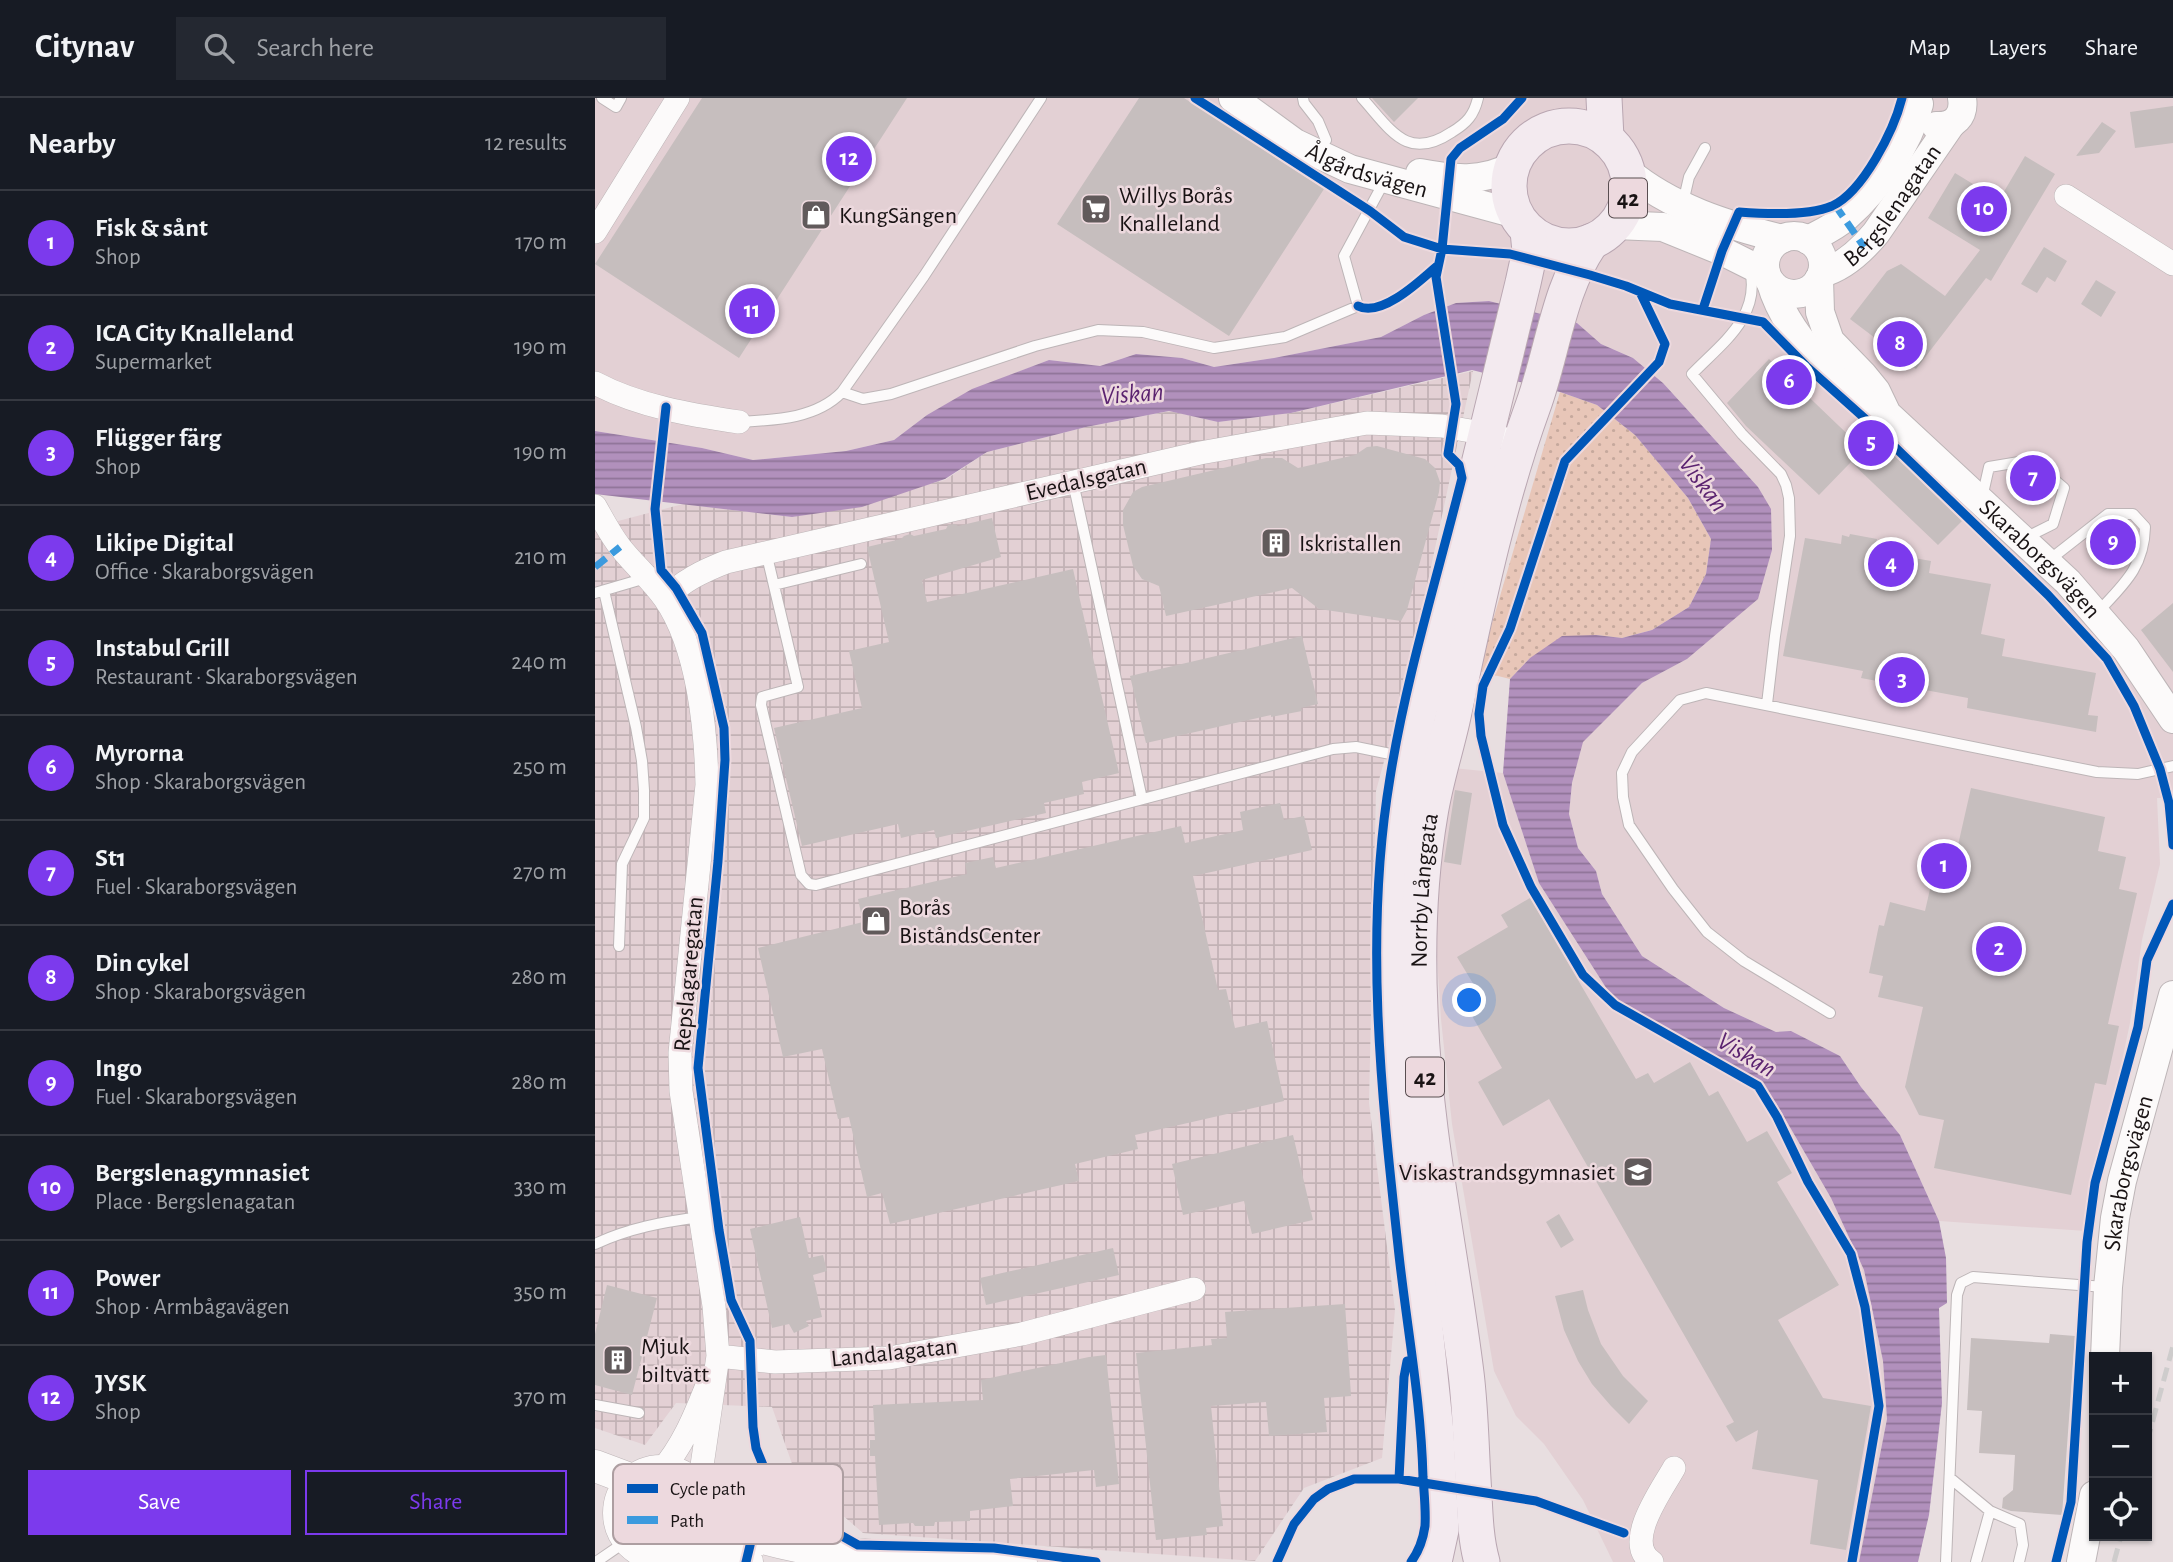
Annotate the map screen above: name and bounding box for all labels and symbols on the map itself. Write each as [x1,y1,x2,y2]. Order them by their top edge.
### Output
pin: 12 [826,133,872,185]
street label: Ålgårdsvägen [1302,137,1430,203]
street label: Bergslenagatan [1840,140,1946,272]
road number: 42 [1609,178,1647,218]
pin: 10 [1961,183,2007,235]
place label: Willys Borås Knalleland [1119,184,1233,236]
supermarket icon: Willys Borås Knalleland [1079,192,1113,226]
shop icon: KungSängen [799,198,833,232]
place label: KungSängen [839,204,957,228]
pin: 11 [729,285,775,337]
pin: 8 [1877,318,1923,370]
pin: 6 [1766,356,1812,408]
water label: Viskan [1100,379,1164,409]
pin: 5 [1848,417,1894,469]
water label: Viskan [1674,451,1733,517]
pin: 7 [2010,452,2056,504]
street label: Evedalsgatan [1023,454,1149,506]
street label: Skaraborgsvägen [1974,495,2105,623]
pin: 9 [2090,516,2136,568]
building icon: Iskristallen [1259,526,1293,560]
place label: Iskristallen [1299,532,1401,556]
pin: 4 [1868,538,1914,590]
pin: 3 [1879,654,1925,706]
street label: Norrby Långgata [1408,811,1443,968]
pin: 1 [1921,840,1967,892]
street label: Repslagaregatan [670,895,708,1053]
place label: Borås BiståndsCenter [899,896,1041,948]
shop icon: Borås BiståndsCenter [859,904,893,938]
pin: 2 [1976,923,2022,975]
your location [1452,983,1486,1017]
water label: Viskan [1713,1027,1780,1082]
road number: 42 [1406,1058,1444,1096]
street label: Skaraborgsvägen [2101,1093,2158,1252]
school or university icon: Viskastrandsgymnasiet [1621,1155,1655,1189]
place label: Viskastrandsgymnasiet [1399,1161,1615,1185]
street label: Landalagatan [830,1334,959,1372]
place label: Mjuk biltvätt [641,1335,709,1387]
building icon: Mjuk biltvätt [601,1343,635,1377]
legend [613,1464,843,1544]
text: Cycle path [670,1480,746,1499]
text: Path [670,1512,704,1531]

